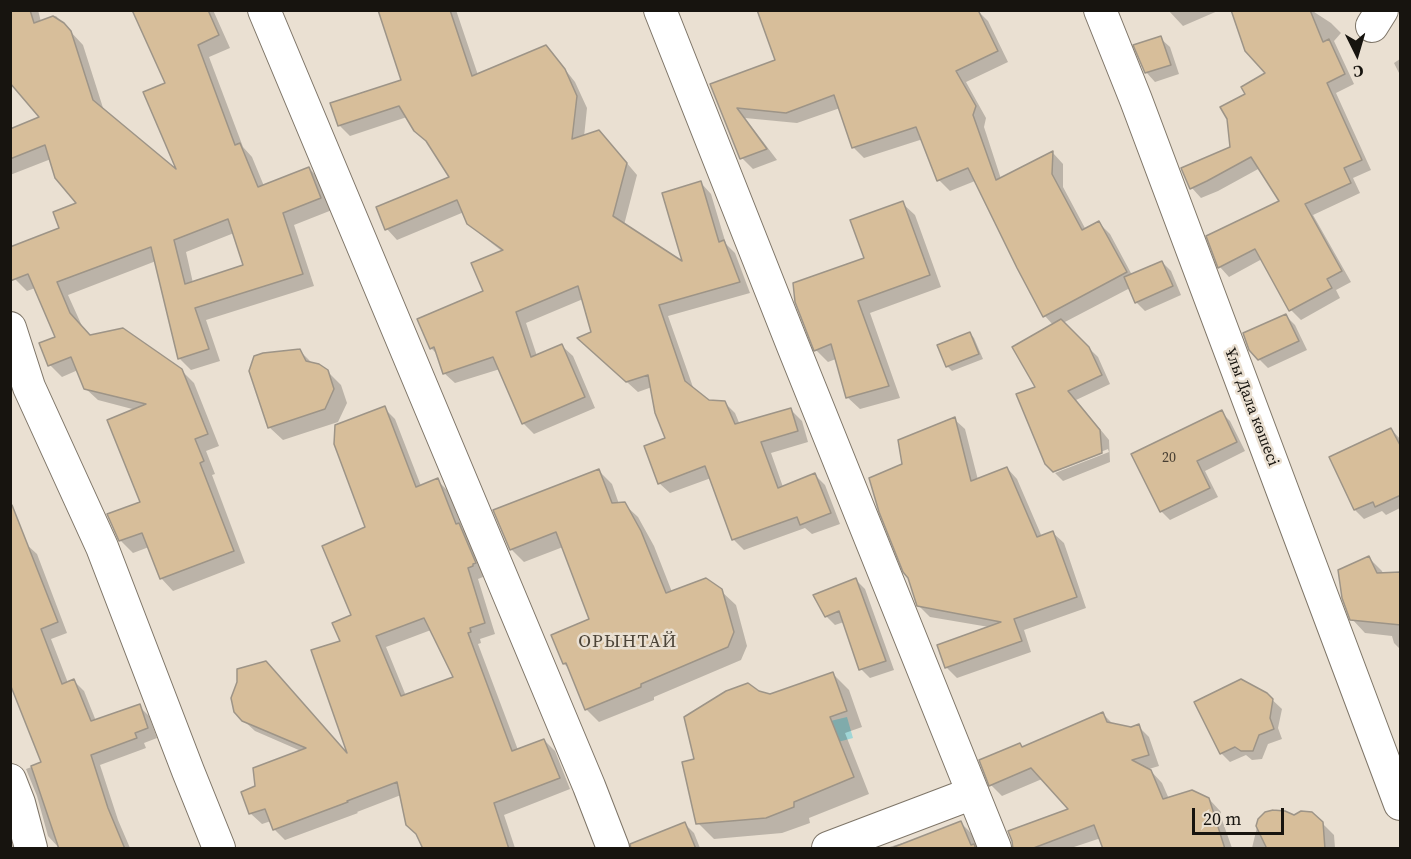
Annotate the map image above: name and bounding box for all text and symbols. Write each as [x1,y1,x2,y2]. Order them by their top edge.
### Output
north arrow [1327,24,1387,84]
text: С [1353,61,1364,83]
street label: Ұлы Дала көшесі [1220,345,1282,469]
house number: 20 [1162,450,1176,466]
district label: ОРЫНТАЙ [578,631,678,653]
scale bar [1195,796,1286,834]
text: 20 m [1203,806,1241,831]

